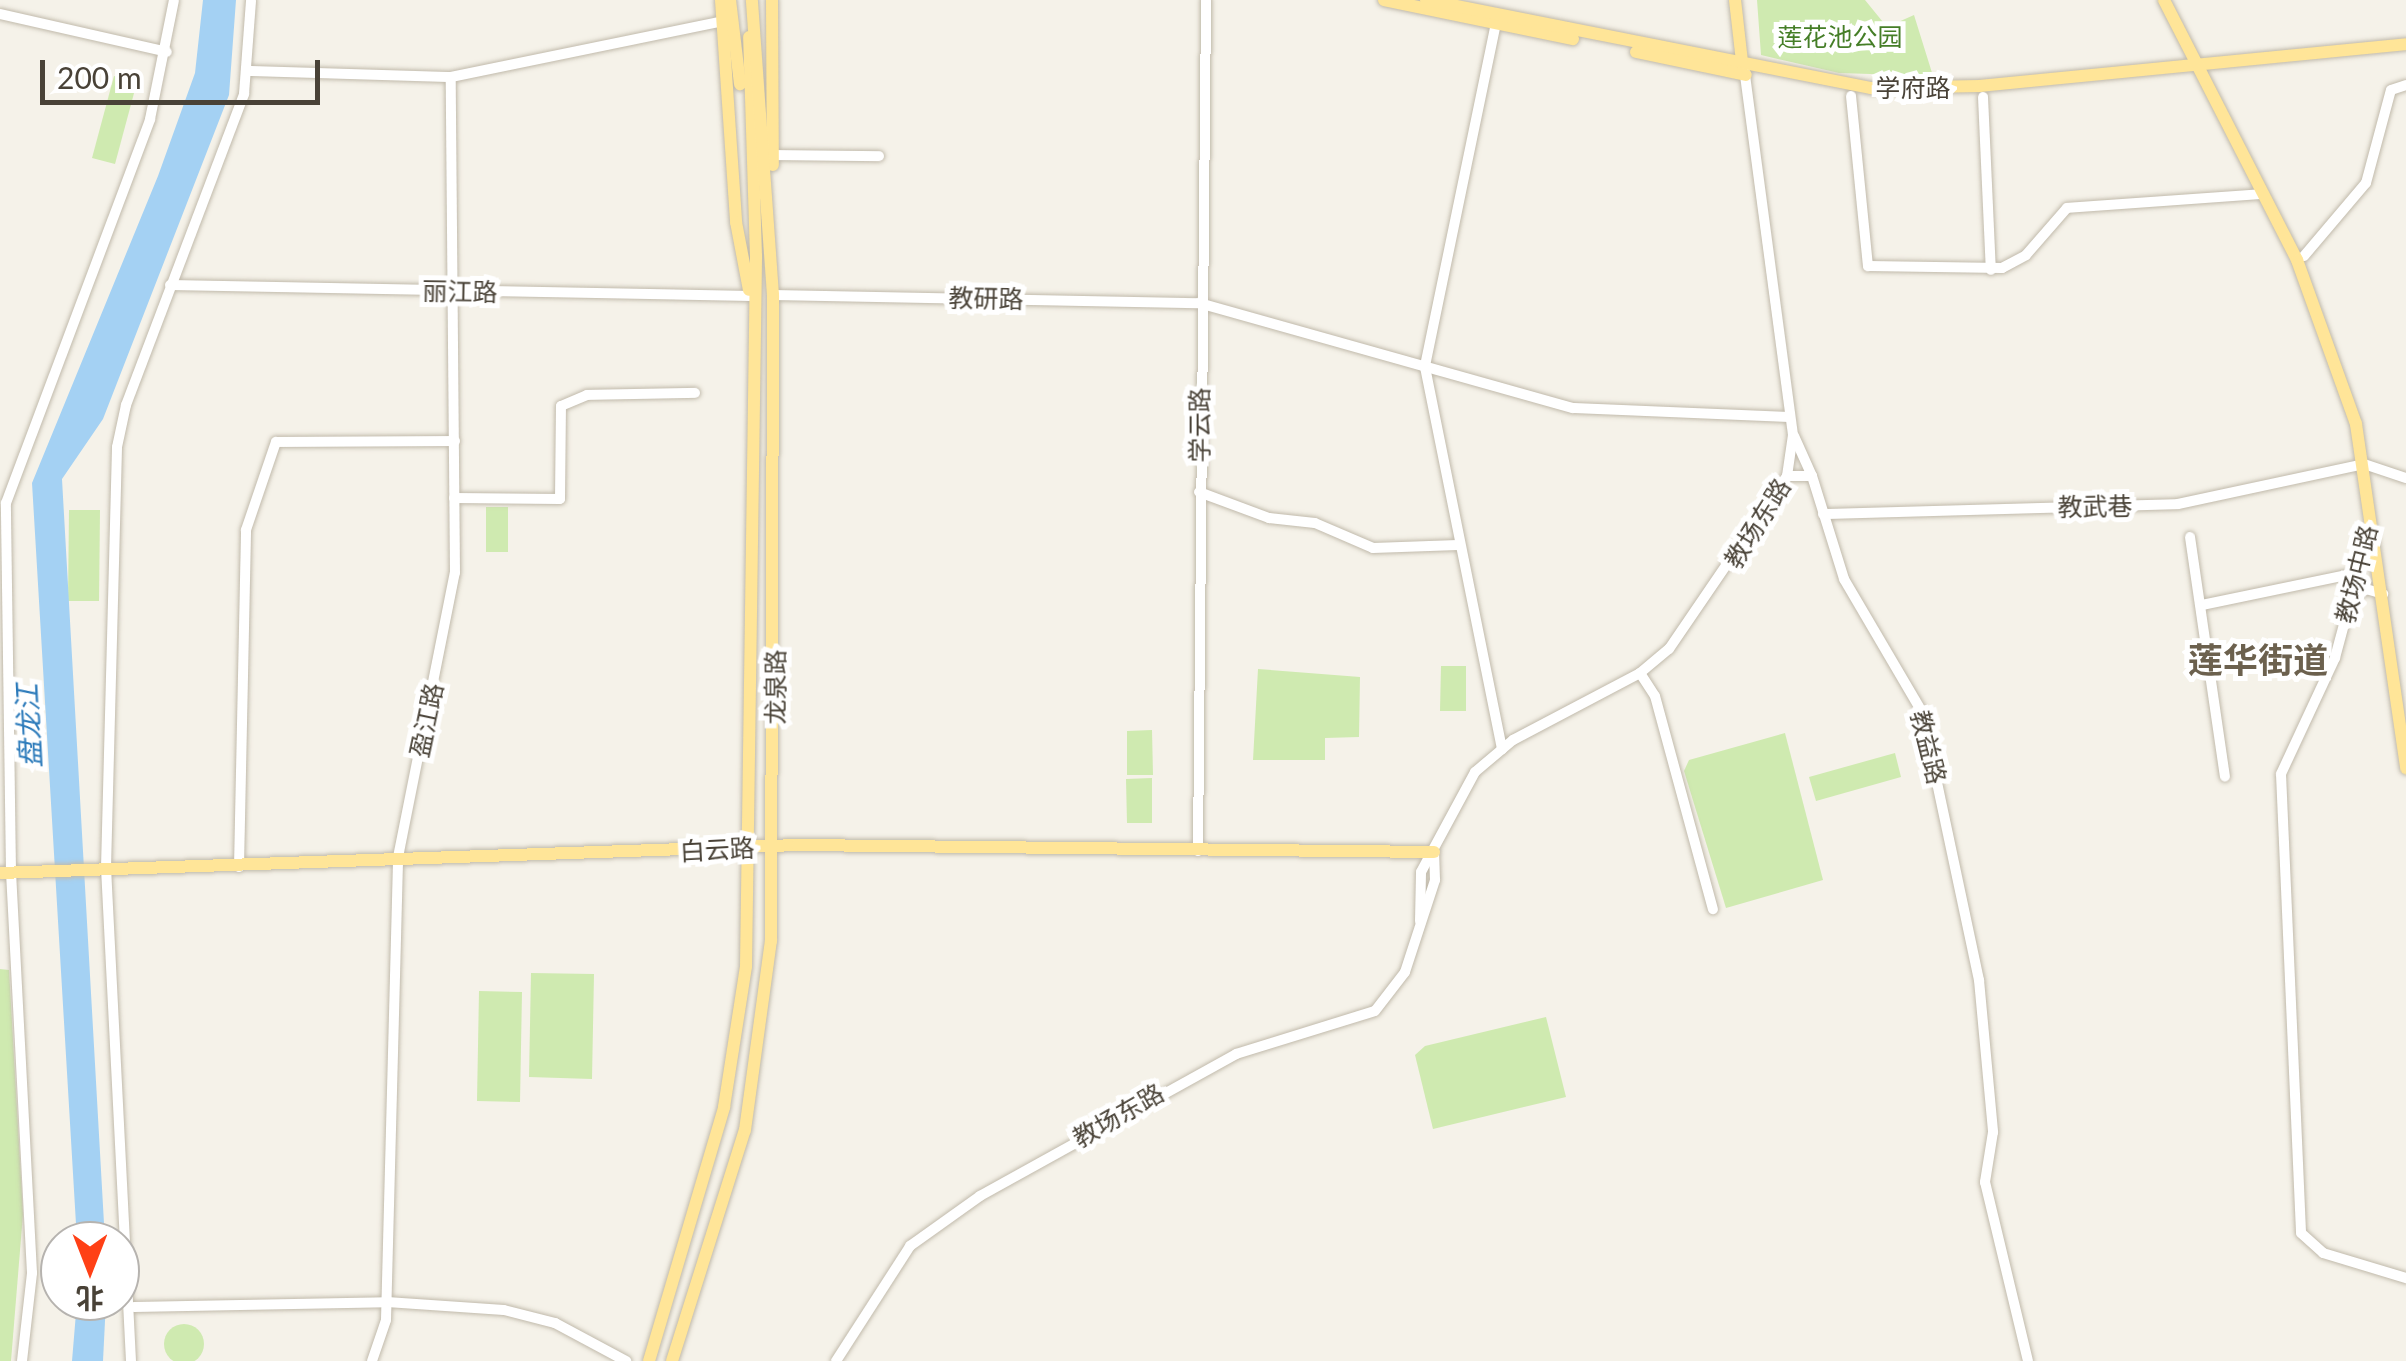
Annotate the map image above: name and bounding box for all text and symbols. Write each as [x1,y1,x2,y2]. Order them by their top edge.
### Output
park label: 莲花池公园 [1778,21,1902,51]
scale bar [45,40,325,102]
text: 200 m [57,59,142,95]
street label: 学府路 [1876,72,1950,102]
street label: 丽江路 [422,275,498,307]
street label: 教研路 [948,282,1024,314]
street label: 学云路 [1184,388,1214,462]
street label: 教场东路 [1718,473,1796,573]
street label: 教武巷 [2057,490,2133,522]
street label: 教场中路 [2329,522,2383,626]
district label: 莲华街道 [2188,638,2328,680]
street label: 龙泉路 [760,650,790,724]
street label: 盈江路 [404,680,448,760]
water label: 盘龙江 [9,683,47,769]
street label: 教益路 [1905,707,1953,787]
street label: 白云路 [679,832,755,866]
street label: 教场东路 [1067,1077,1169,1153]
north arrow [40,1221,140,1321]
text: 北 [76,1282,104,1316]

